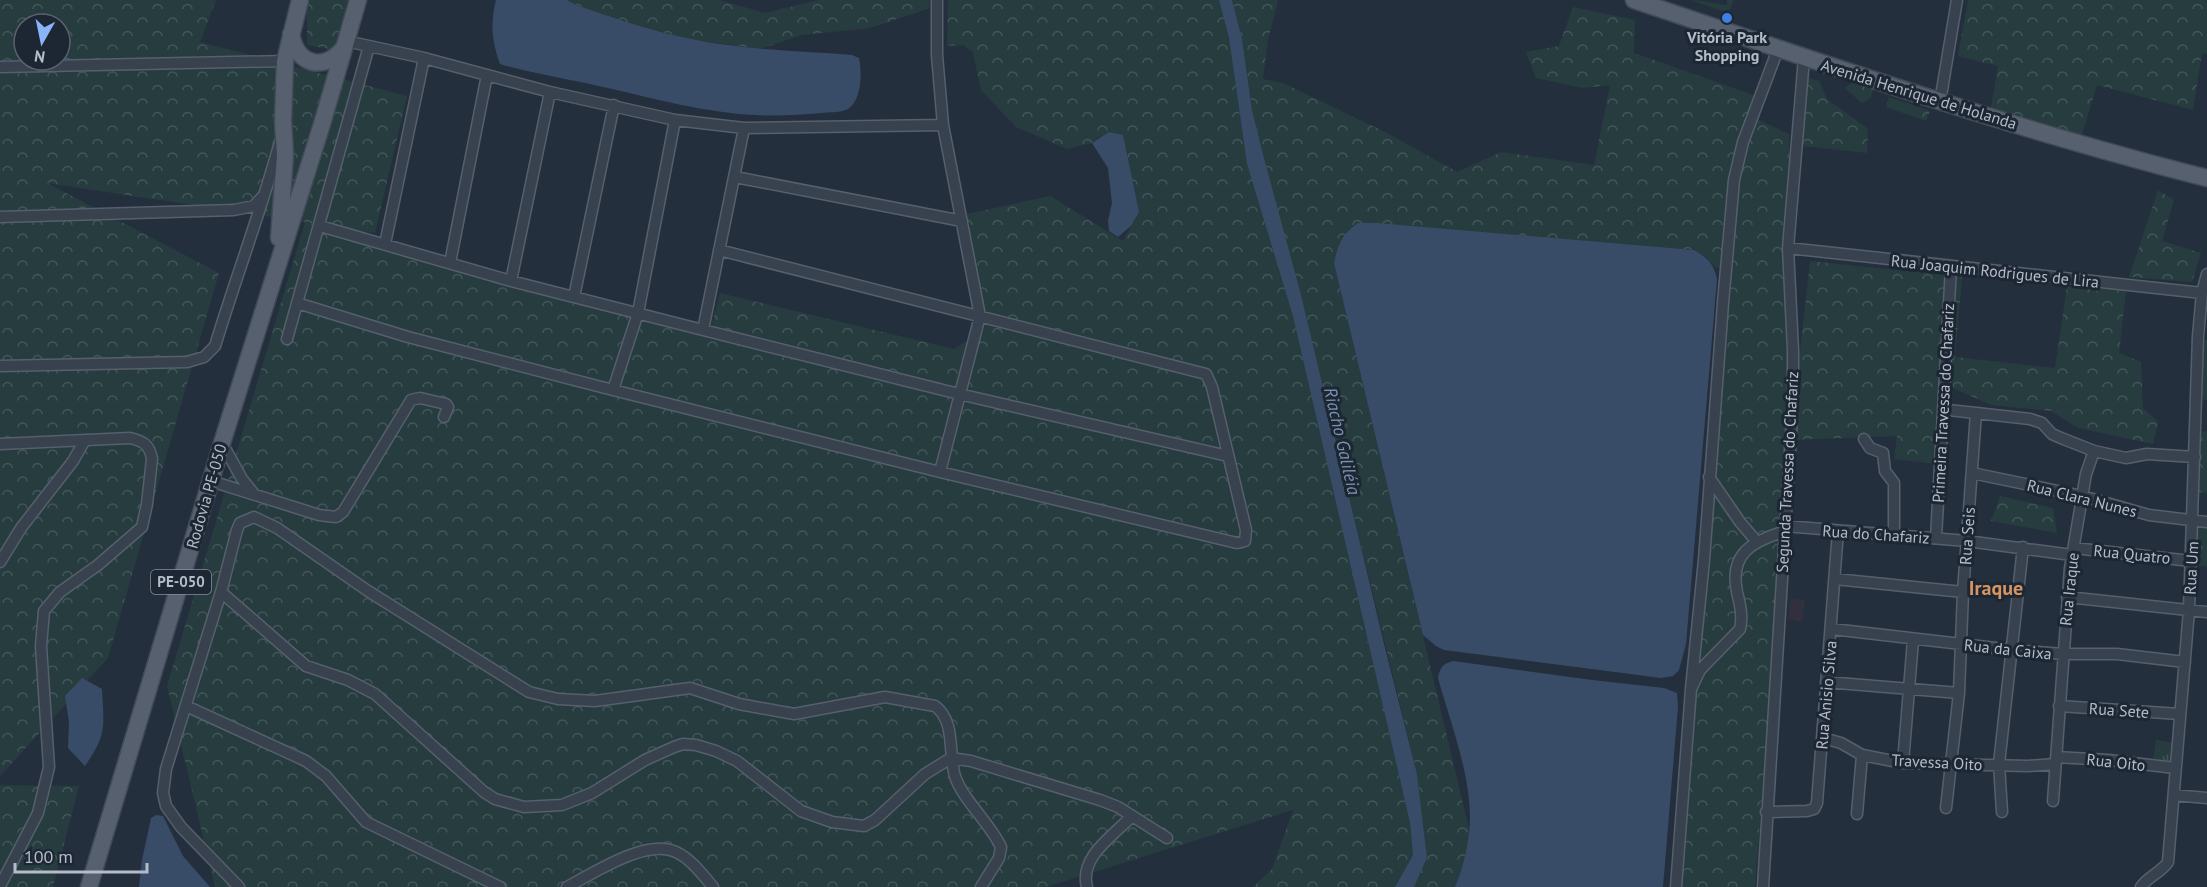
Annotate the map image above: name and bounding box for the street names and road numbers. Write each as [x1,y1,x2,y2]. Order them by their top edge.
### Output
street label: Avenida Henrique de Holanda [1819,55,2019,133]
street label: Rua Joaquim Rodrigues de Lira [1890,250,2100,292]
street label: Primeira Travessa do Chafariz [1928,303,1958,503]
street label: Segunda Travessa do Chafariz [1772,371,1802,573]
street label: Rodovia PE-050 [182,441,231,551]
street label: Rua Clara Nunes [2025,475,2139,521]
street label: Rua Seis [1955,506,1979,566]
street label: Rua do Chafariz [1822,520,1930,548]
street label: Rua Quatro [2093,540,2171,568]
street label: Rua Um [2180,541,2202,595]
street label: Rua Iraque [2055,551,2083,627]
road number: PE-050 [151,570,211,594]
street label: Rua da Caixa [1963,634,2053,664]
street label: Rua Anisio Silva [1811,640,1841,750]
street label: Rua Sete [2088,698,2150,722]
street label: Rua Oito [2085,749,2147,775]
street label: Travessa Oito [1891,750,1983,774]

